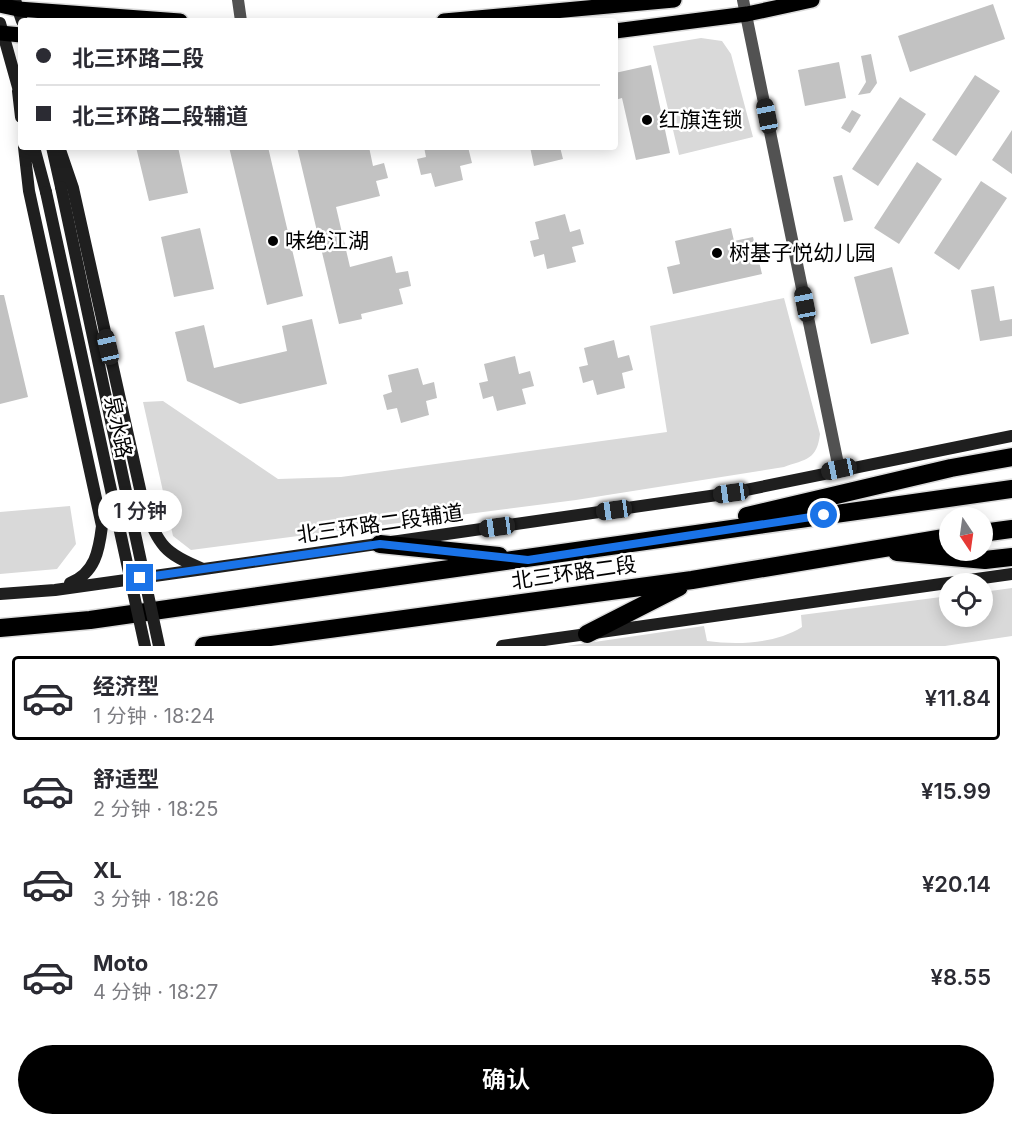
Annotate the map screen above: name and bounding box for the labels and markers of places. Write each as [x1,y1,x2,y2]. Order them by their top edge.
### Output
place label: 红旗连锁 [659,107,743,132]
marker: 红旗连锁 [640,113,654,127]
place label: 味绝江湖 [285,228,369,253]
marker: 味绝江湖 [266,234,280,248]
place label: 树基子悦幼儿园 [729,240,876,265]
marker: 树基子悦幼儿园 [710,246,724,260]

